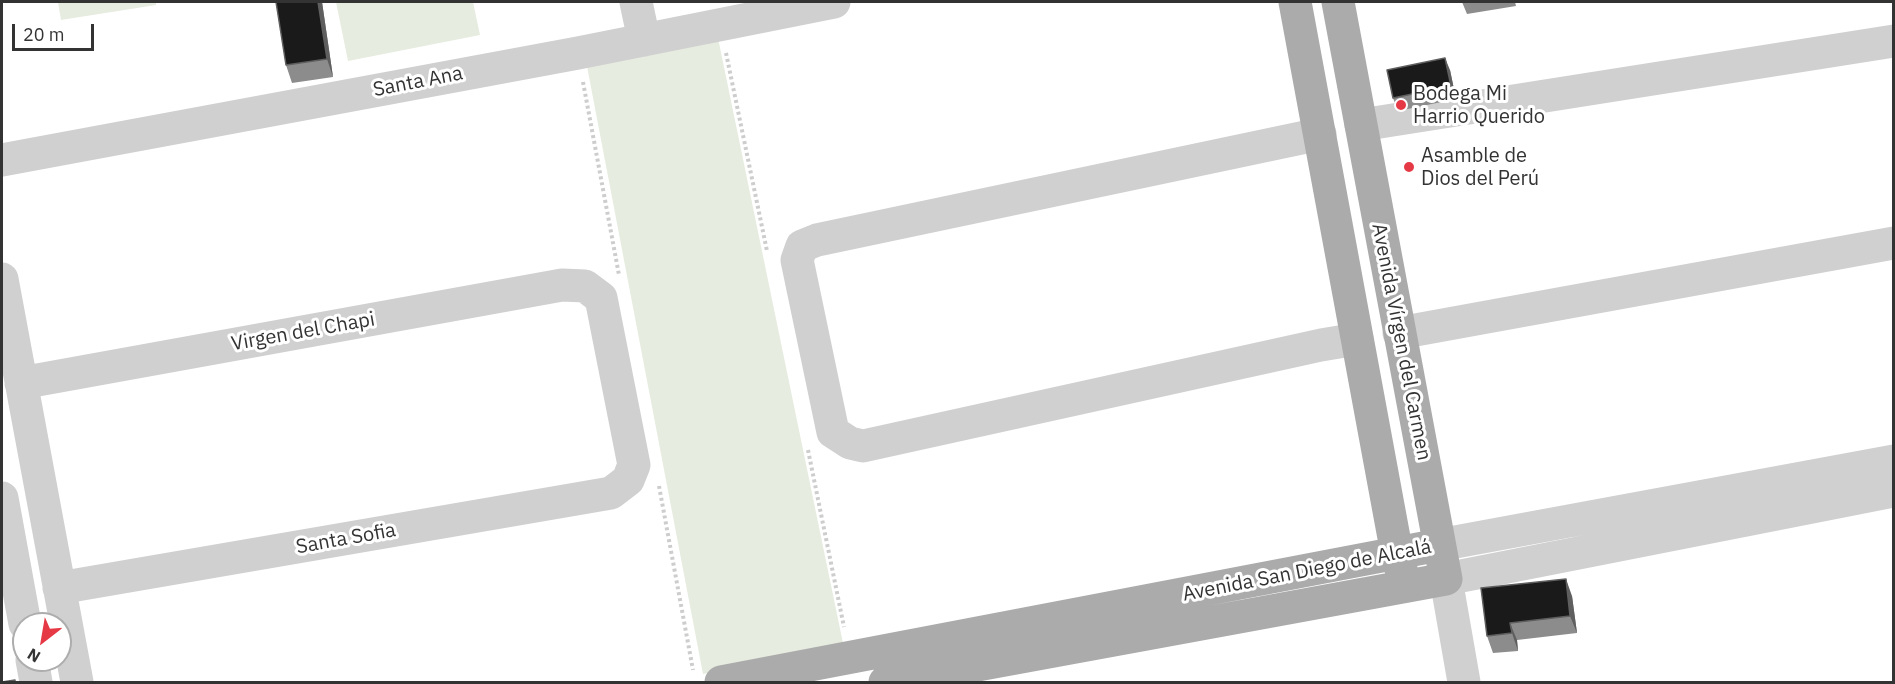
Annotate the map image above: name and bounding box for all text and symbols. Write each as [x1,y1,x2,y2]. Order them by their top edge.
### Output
scale bar [15,12,98,50]
text: 20 m [23,23,65,46]
street label: Santa Ana [371,62,465,102]
place label: Bodega Mi Harrio Querido [1413,82,1545,129]
marker: Bodega Mi Harrio Querido [1394,98,1408,112]
place label: Asamble de Dios del Perú [1421,144,1539,191]
marker: Asamble de Dios del Perú [1402,160,1416,174]
street label: Avenida Vírgen del Carmen [1366,221,1436,463]
street label: Virgen del Chapi [229,308,377,356]
street label: Santa Sofia [294,518,398,560]
street label: Avenida San Diego de Alcalá [1181,535,1433,607]
north arrow [12,612,72,672]
text: N [24,644,44,667]

